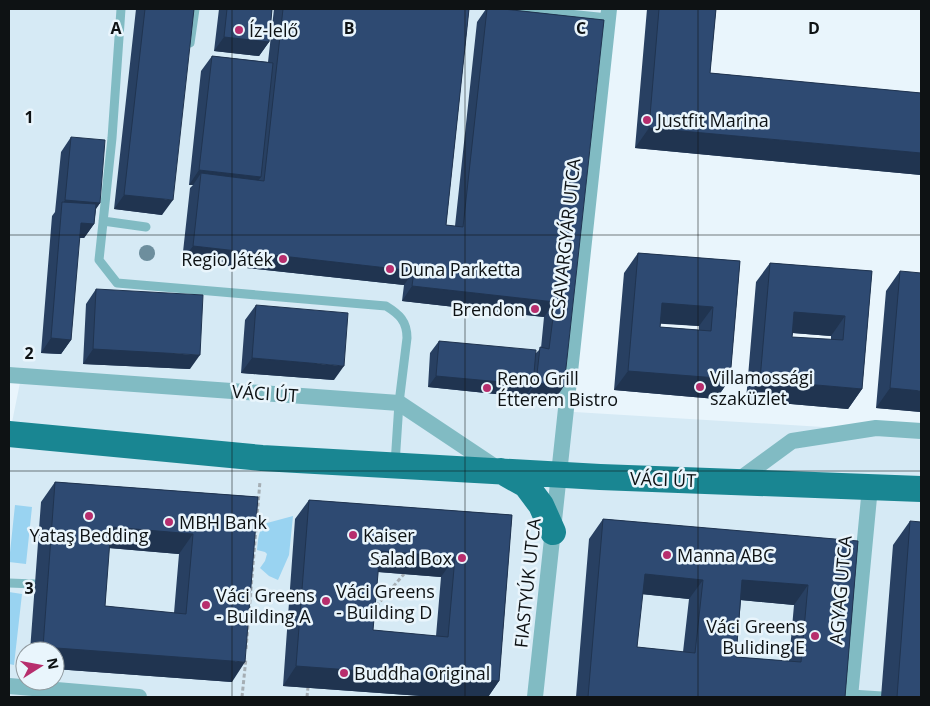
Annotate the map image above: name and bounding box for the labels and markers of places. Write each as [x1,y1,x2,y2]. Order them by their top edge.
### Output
place label: Íz-lelő [249,18,298,42]
marker: Íz-lelő [233,24,245,36]
place label: Justfit Marina [655,108,769,132]
marker: Justfit Marina [641,114,653,126]
place label: Regio Játék [181,247,274,271]
marker: Regio Játék [277,253,289,265]
place label: Duna Parketta [400,257,520,281]
marker: Duna Parketta [384,263,396,275]
place label: Brendon [452,297,525,321]
marker: Brendon [529,303,541,315]
place label: Villamossági szaküzlet [710,365,813,410]
place label: Reno Grill Étterem Bistro [497,366,618,411]
marker: Villamossági szaküzlet [694,381,706,393]
marker: Reno Grill Étterem Bistro [481,382,493,394]
marker: Yataş Bedding [83,510,95,522]
place label: MBH Bank [179,510,267,534]
marker: MBH Bank [163,516,175,528]
place label: Yataş Bedding [30,523,149,547]
place label: Kaiser [363,523,415,547]
marker: Kaiser [347,529,359,541]
place label: Manna ABC [677,543,774,567]
place label: Salad Box [370,546,453,570]
marker: Manna ABC [661,549,673,561]
marker: Salad Box [456,552,468,564]
place label: Váci Greens - Building D [336,579,435,624]
place label: Váci Greens - Building A [216,583,315,628]
marker: Váci Greens - Building D [320,595,332,607]
marker: Váci Greens - Building A [200,599,212,611]
place label: Váci Greens Buliding E [706,614,805,659]
marker: Váci Greens Buliding E [809,630,821,642]
place label: Buddha Original [354,661,490,685]
marker: Buddha Original [338,667,350,679]

